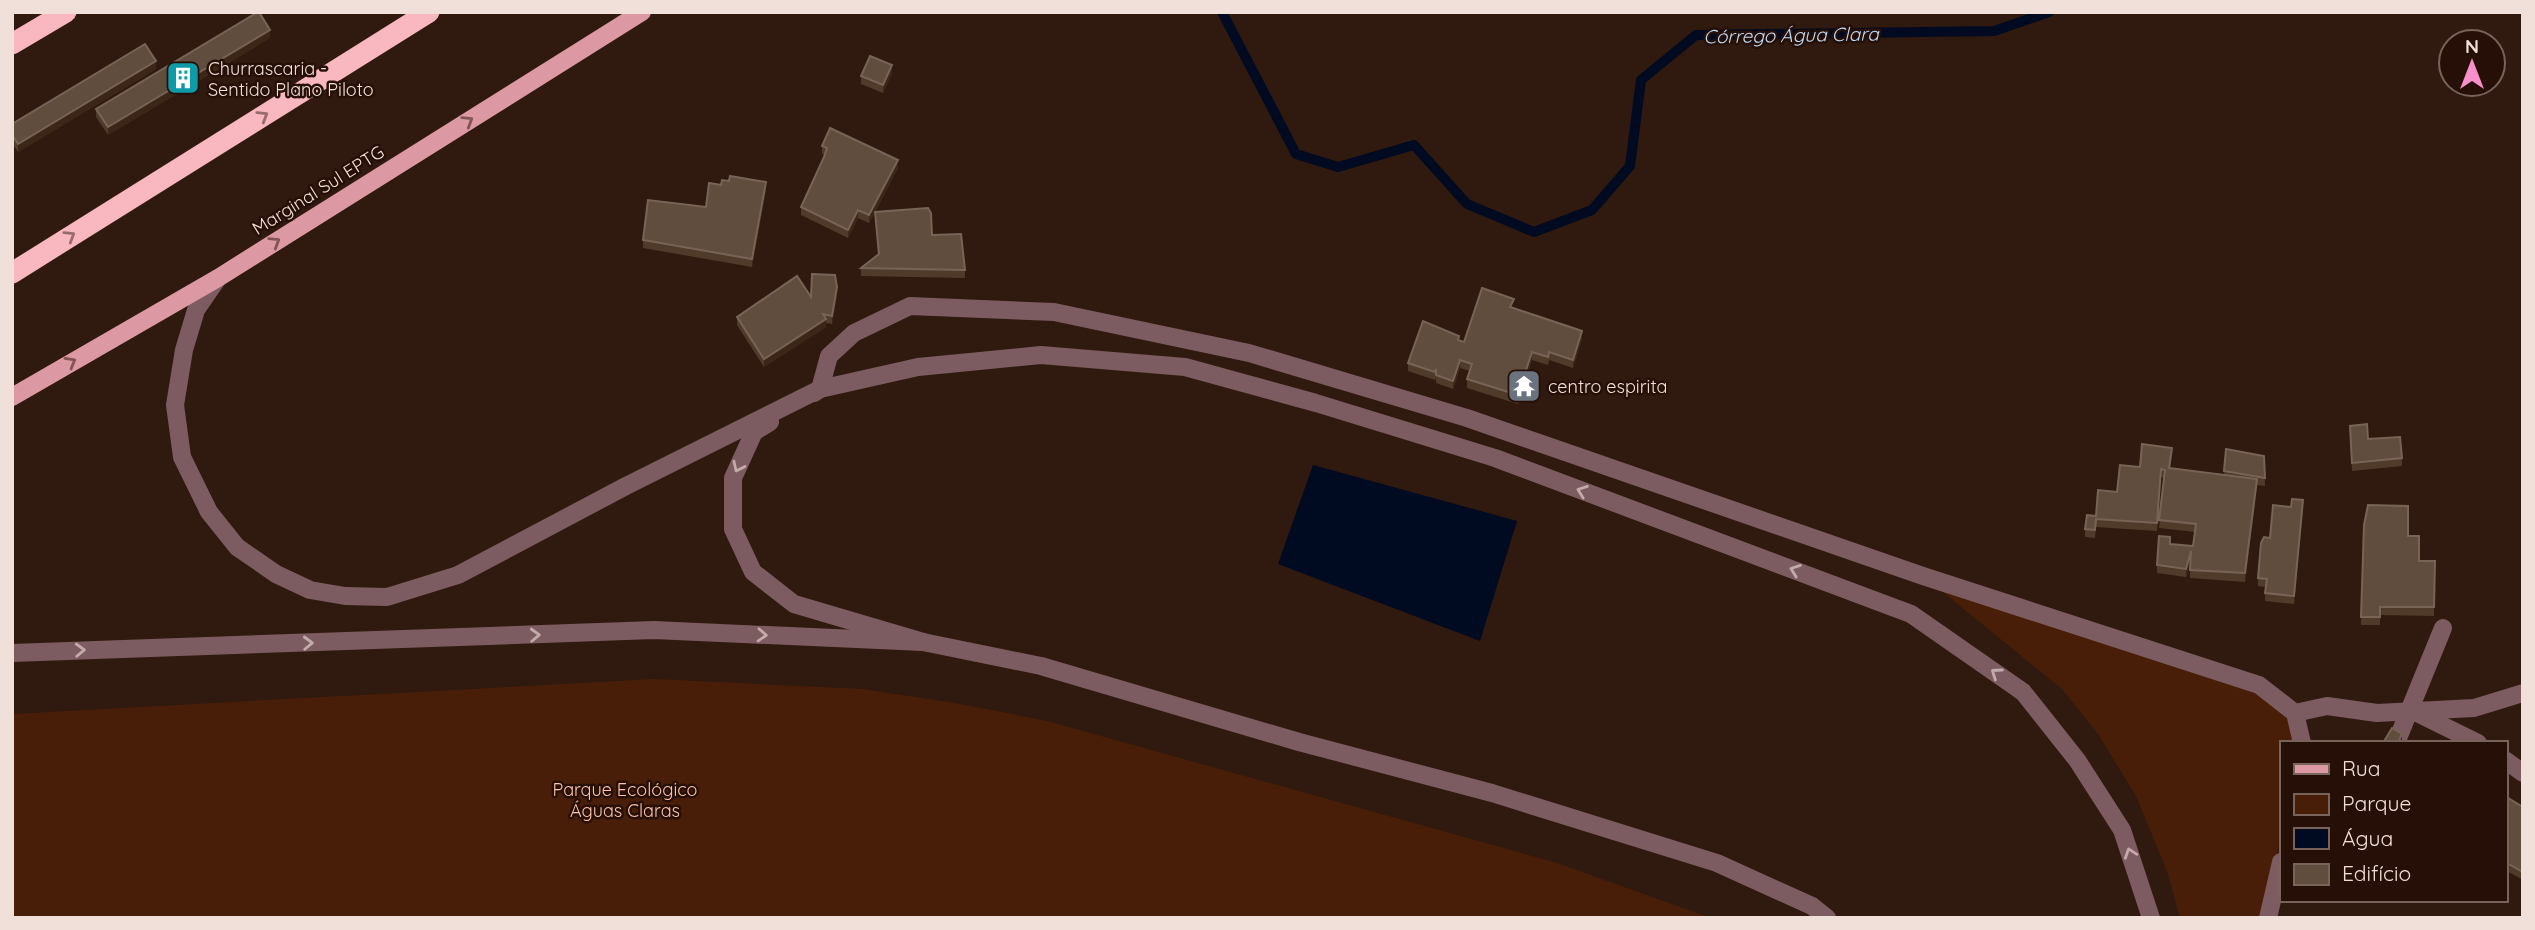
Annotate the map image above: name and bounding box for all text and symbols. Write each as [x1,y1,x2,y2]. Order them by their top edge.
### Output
water label: Córrego Água Clara [1703,21,1880,49]
north arrow [2437,28,2507,98]
text: N [2465,34,2479,58]
place label: Churrascaria - Sentido Plano Piloto [208,57,374,101]
building icon: Churrascaria - Sentido Plano Piloto [164,59,202,97]
one-way arrow [256,111,269,124]
one-way arrow [461,117,474,130]
street label: Marginal Sul EPTG [248,140,388,240]
one-way arrow [63,232,76,245]
one-way arrow [268,237,281,250]
one-way arrow [63,357,76,370]
temple icon: centro espirita [1505,367,1543,405]
place label: centro espirita [1548,375,1667,398]
one-way arrow [732,460,746,472]
one-way arrow [1577,485,1589,499]
one-way arrow [1790,565,1802,579]
one-way arrow [530,627,541,642]
one-way arrow [757,627,768,642]
one-way arrow [303,636,314,651]
one-way arrow [75,643,86,658]
one-way arrow [1991,669,2004,681]
legend [2280,741,2507,902]
text: Rua [2342,755,2381,781]
park label: Parque Ecológico Águas Claras [553,778,697,822]
text: Parque [2342,790,2411,816]
text: Água [2342,825,2393,851]
one-way arrow [2124,847,2138,860]
text: Edifício [2342,860,2411,886]

